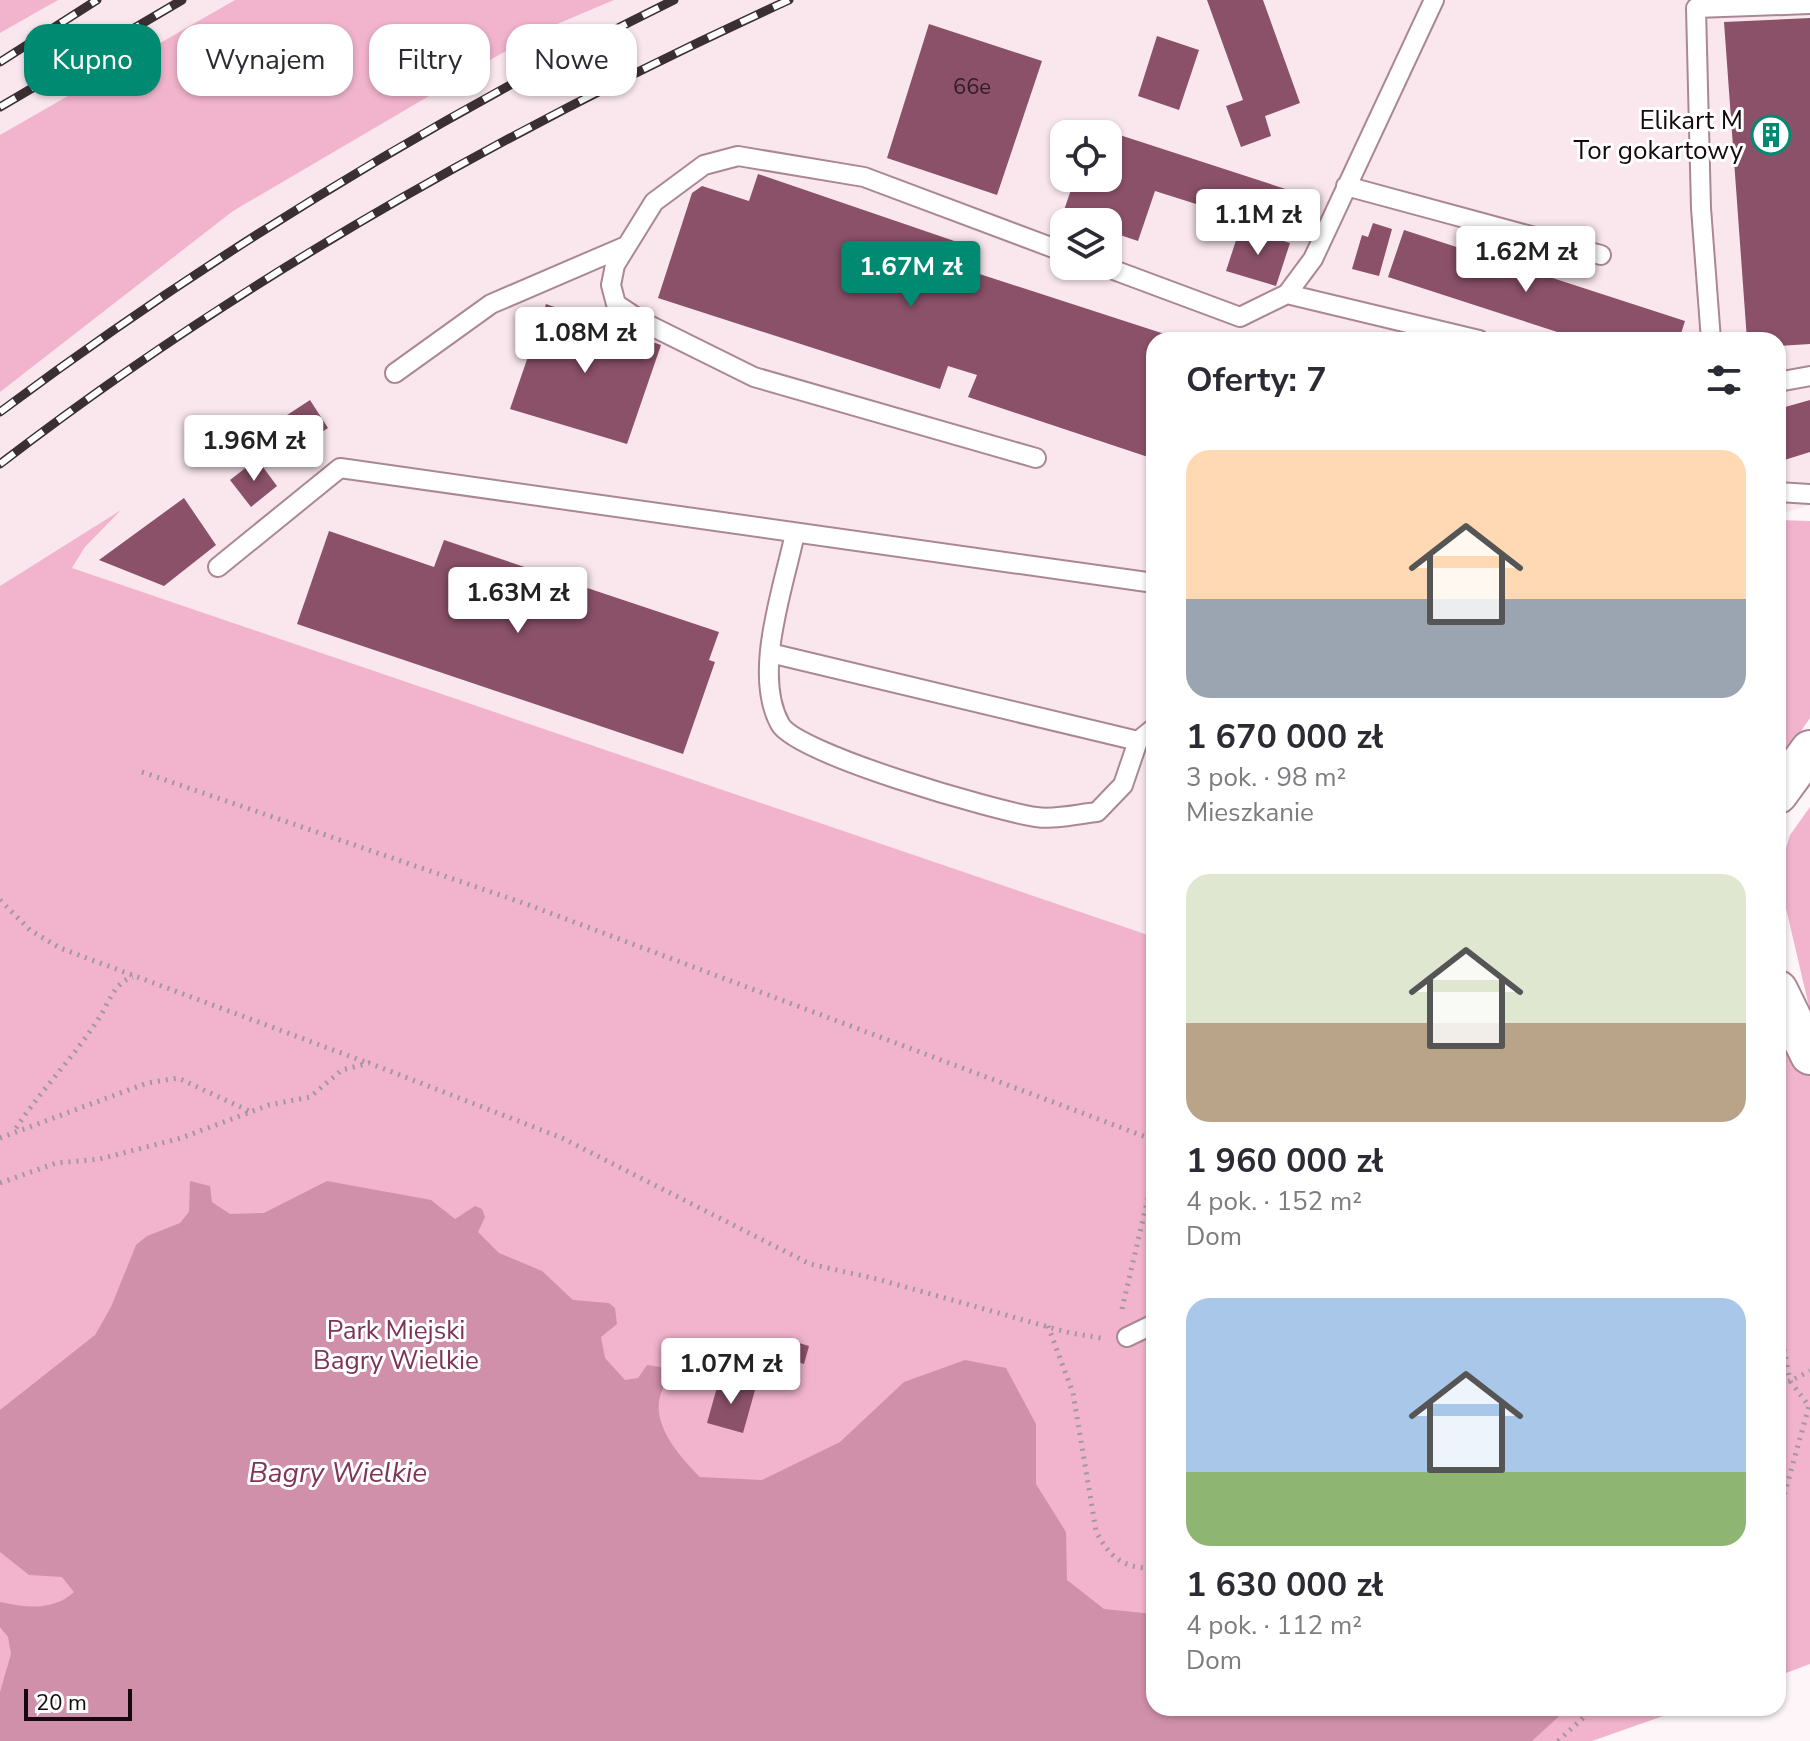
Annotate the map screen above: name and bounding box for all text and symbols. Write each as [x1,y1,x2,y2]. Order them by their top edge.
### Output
chip: Kupno [24,24,161,96]
chip: Wynajem [177,24,353,96]
chip: Filtry [369,24,490,96]
chip: Nowe [506,24,637,96]
house number: 66e [953,72,991,102]
place label: Elikart M Tor gokartowy [1574,103,1744,168]
building icon: Elikart M Tor gokartowy [1750,114,1792,156]
map controls [1050,120,1122,280]
button: locate [1050,120,1122,192]
pin: 1.1M zł [1184,189,1332,257]
text: 1.1M zł [1214,197,1302,232]
button: layers [1050,208,1122,280]
pin: 1.62M zł [1443,226,1609,294]
text: 1.62M zł [1474,234,1578,269]
pin: 1.67M zł [828,241,994,309]
text: 1.67M zł [859,249,963,284]
pin: 1.08M zł [502,307,668,375]
text: 1.08M zł [533,315,637,350]
text: Oferty: 7 [1186,357,1327,403]
icon: filters [1702,358,1746,402]
pin: 1.96M zł [171,415,337,483]
text: 1.96M zł [202,423,306,458]
icon: home [1394,502,1538,646]
pin: 1.63M zł [435,567,601,635]
text: 1.63M zł [466,575,570,610]
text: 1 670 000 zł [1186,714,1383,760]
text: 3 pok. · 98 m² [1186,760,1346,795]
text: Mieszkanie [1186,795,1314,830]
icon: home [1394,926,1538,1070]
text: 1 960 000 zł [1186,1138,1383,1184]
text: 4 pok. · 152 m² [1186,1184,1362,1219]
text: Dom [1186,1219,1242,1254]
park label: Park Miejski Bagry Wielkie [313,1313,479,1378]
pin: 1.07M zł [648,1338,814,1406]
text: 1.07M zł [679,1346,783,1381]
icon: home [1394,1350,1538,1494]
water label: Bagry Wielkie [249,1454,427,1492]
text: 1 630 000 zł [1186,1562,1383,1608]
text: 4 pok. · 112 m² [1186,1608,1362,1643]
text: Dom [1186,1643,1242,1678]
scale bar [24,1685,132,1721]
text: 20 m [36,1688,87,1718]

